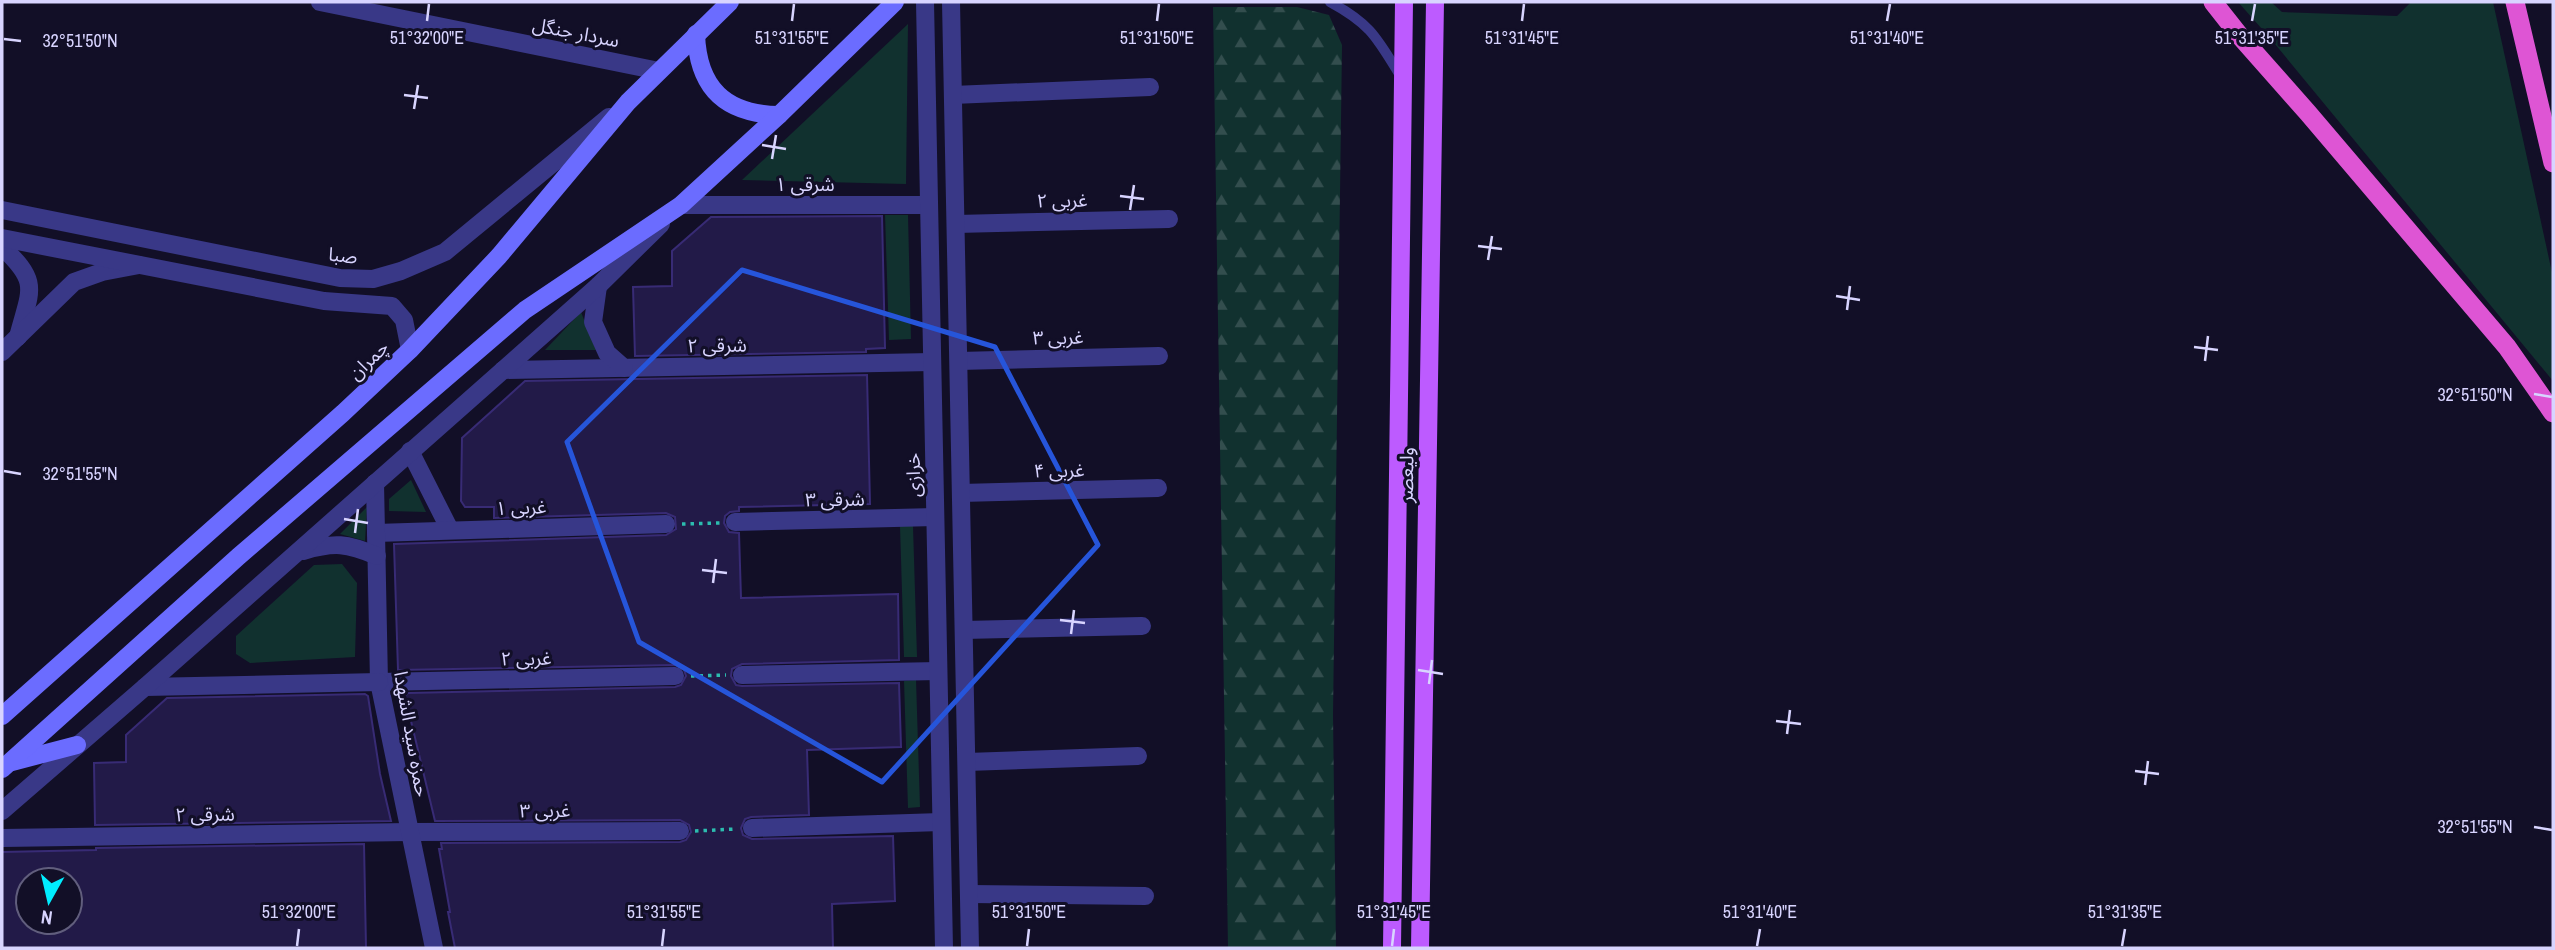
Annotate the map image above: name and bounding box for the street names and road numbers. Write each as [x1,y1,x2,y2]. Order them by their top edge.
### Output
street label: سردار جنگل [530,11,622,53]
street label: ۱ شرقی [775,171,835,197]
street label: ۲ غربی [1036,187,1088,213]
street label: صبا [327,241,359,269]
street label: ۳ غربی [1032,324,1084,350]
street label: ۲ شرقی [687,331,747,359]
street label: چمران [342,334,394,386]
street label: ولیعصر [1392,447,1419,504]
street label: خرازی [900,453,926,497]
street label: ۴ غربی [1033,457,1085,483]
street label: ۳ شرقی [805,485,865,513]
street label: ۱ غربی [495,493,547,521]
street label: ۲ غربی [500,645,552,671]
street label: حمزه سید الشهدا [388,669,436,799]
street label: ۳ غربی [520,797,570,823]
street label: ۲ شرقی [175,800,235,828]

